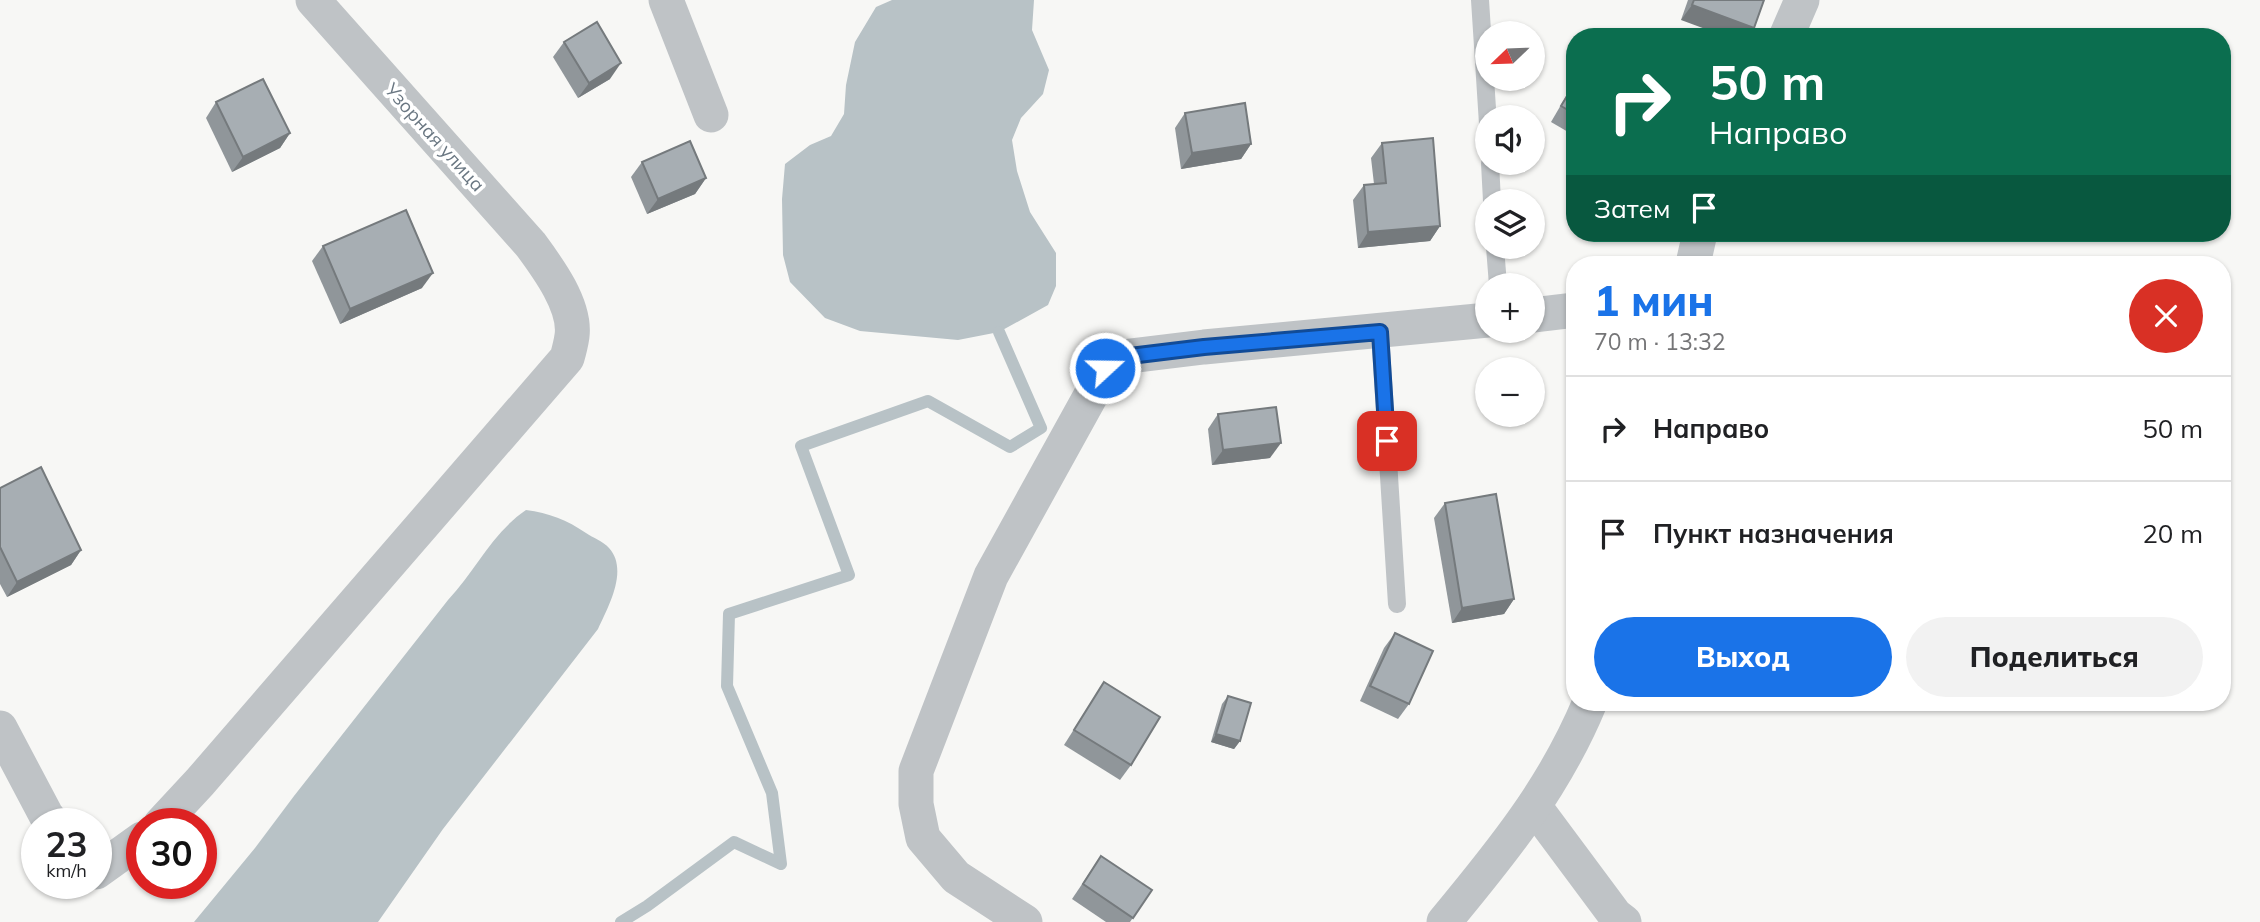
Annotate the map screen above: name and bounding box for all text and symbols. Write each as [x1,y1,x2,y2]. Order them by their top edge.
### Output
north arrow [1475,21,1545,91]
map controls [1475,21,1545,427]
text: 50 m [1709,51,1825,112]
icon: right [1594,56,1685,147]
street label: Узорная улица [379,77,490,196]
button: sound [1475,105,1545,175]
text: Направо [1709,112,1848,152]
button: layers [1475,189,1545,259]
icon: arrive [1685,189,1723,227]
text: Затем [1594,192,1671,225]
button: + [1475,273,1545,343]
text: 1 мин [1594,274,1714,327]
button: close [2129,279,2203,353]
text: 70 m · 13:32 [1594,327,1726,356]
position arrow [1068,331,1142,405]
button: − [1475,357,1545,427]
icon: right [1594,410,1632,448]
pin [1357,411,1417,471]
text: Направо [1653,412,1769,445]
text: 50 m [2142,412,2203,445]
icon: arrive [1368,422,1406,460]
icon: arrive [1594,515,1632,553]
text: Пункт назначения [1653,517,1894,550]
text: 20 m [2142,517,2203,550]
button: Выход [1594,617,1892,697]
button: Поделиться [1906,617,2203,697]
speed limit sign: 30 [126,808,217,899]
text: 23 [45,822,88,866]
text: km/h [46,859,87,882]

